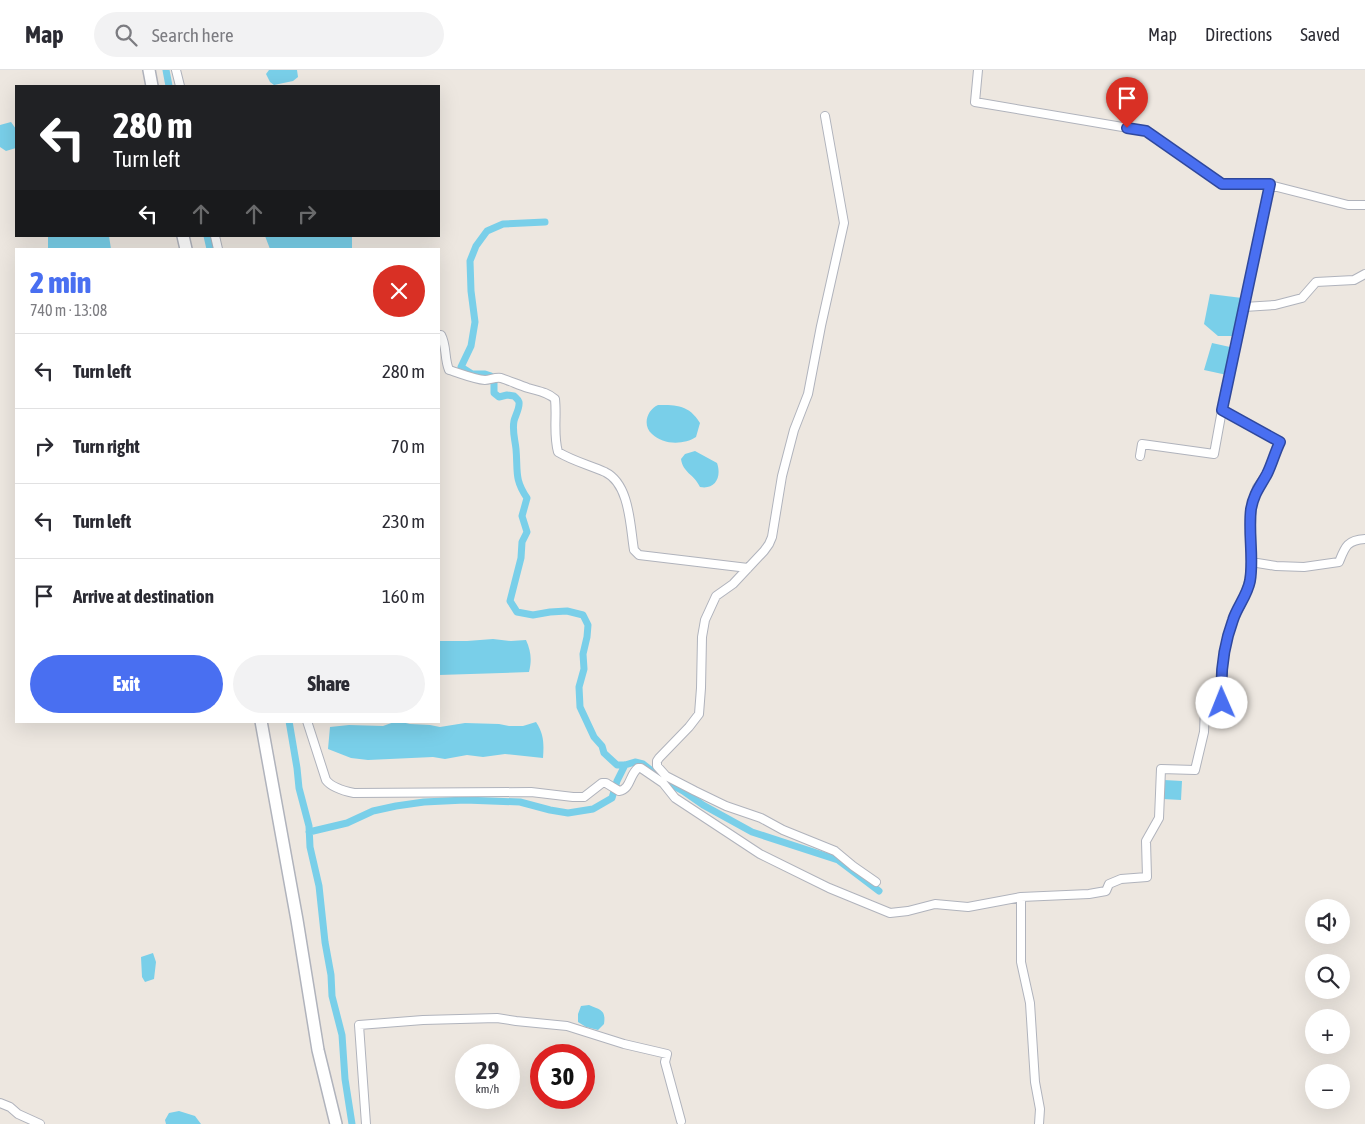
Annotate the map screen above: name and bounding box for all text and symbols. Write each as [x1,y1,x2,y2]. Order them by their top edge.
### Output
search box [94,12,444,57]
text: Map [25,21,64,48]
icon: search [112,21,140,49]
text: Search here [152,24,234,46]
text: Map [1148,24,1177,45]
text: Directions [1205,24,1272,45]
text: Saved [1300,24,1340,45]
pin [1106,77,1148,128]
icon: arrive [1113,84,1141,112]
icon: left [30,105,95,170]
text: 280 m [113,105,192,145]
text: Turn left [113,146,180,172]
icon: left [134,200,162,228]
icon: ahead [187,200,215,228]
icon: ahead [240,200,268,228]
icon: right [293,200,321,228]
text: 2 min [30,265,91,299]
button: close [373,265,425,317]
text: 740 m · 13:08 [30,301,107,319]
icon: left [30,357,58,385]
text: Turn left [73,360,131,382]
text: 280 m [382,360,425,382]
icon: right [30,432,58,460]
text: Turn right [73,435,140,457]
text: 70 m [391,435,425,457]
icon: left [30,507,58,535]
text: Turn left [73,510,131,532]
text: 230 m [382,510,425,532]
icon: arrive [30,582,58,610]
text: Arrive at destination [73,585,214,607]
text: 160 m [382,585,425,607]
button: Exit [30,655,223,713]
button: Share [233,655,425,713]
position arrow [1195,676,1247,728]
map controls [1305,899,1350,1109]
button: sound [1305,899,1350,944]
button: search [1305,954,1350,999]
button: + [1305,1009,1350,1054]
speed limit sign: 30 [530,1044,595,1109]
text: 29 [476,1056,499,1084]
button: − [1305,1064,1350,1109]
text: km/h [476,1082,499,1096]

